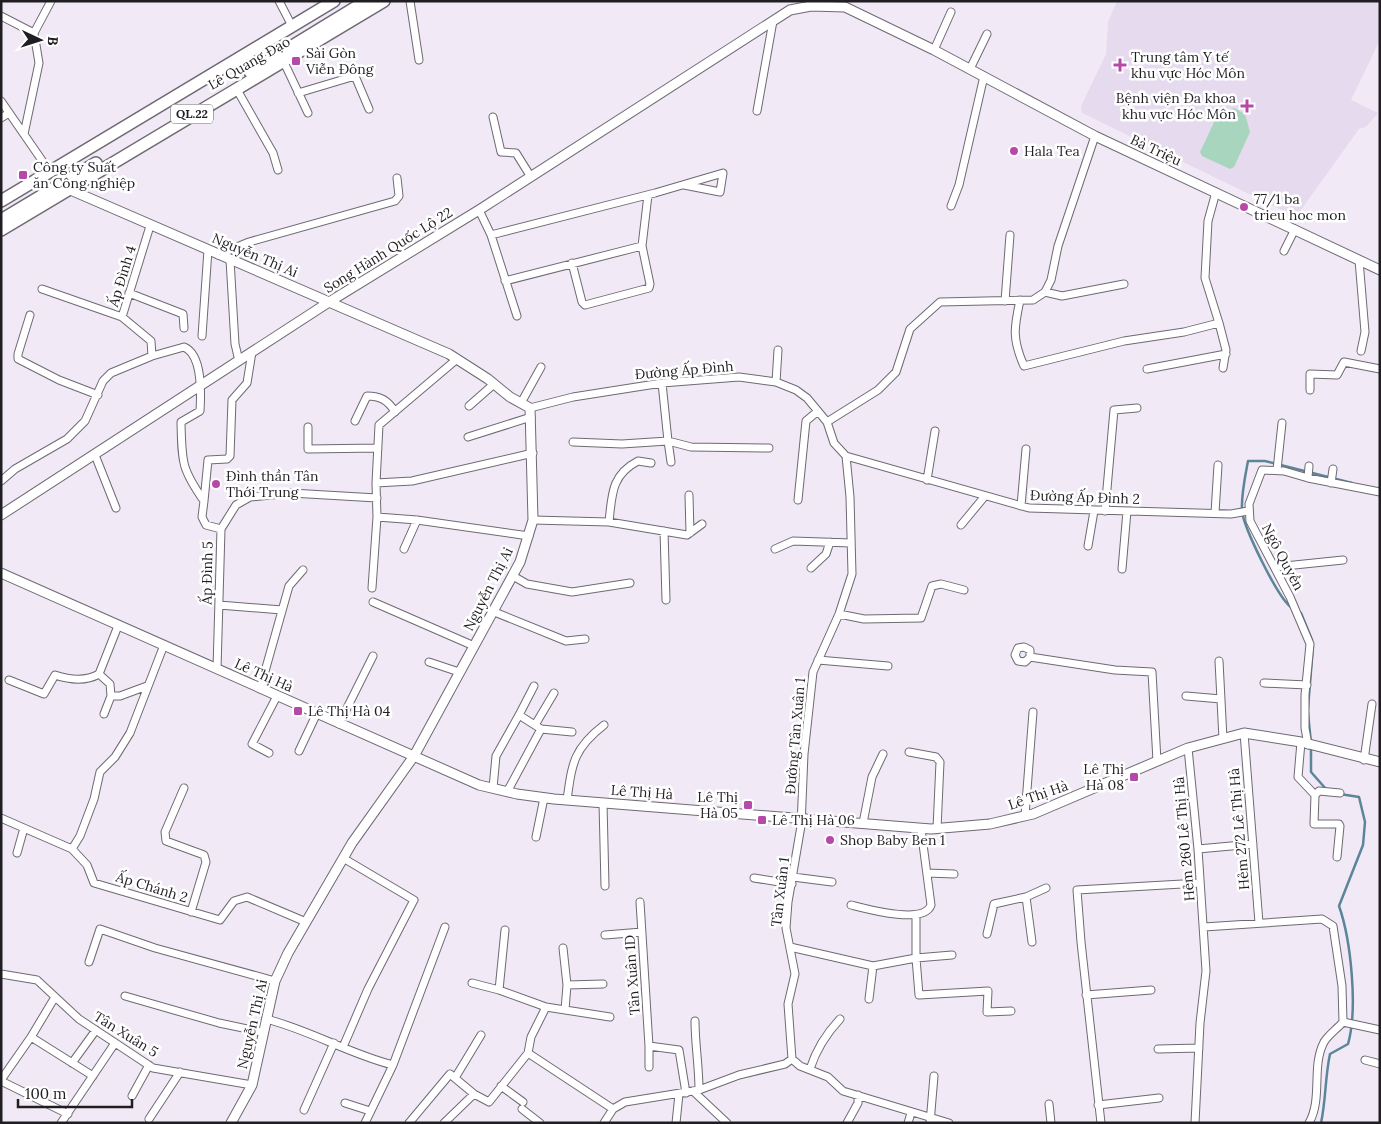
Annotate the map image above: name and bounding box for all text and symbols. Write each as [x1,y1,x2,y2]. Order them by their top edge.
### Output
north arrow [15,15,65,65]
street label: Lê Quang Đạo [205,32,293,94]
text: B [44,36,62,46]
place label: Sài Gòn Viễn Đông [305,44,374,78]
place label: Trung tâm Y tế khu vực Hóc Môn [1131,48,1245,82]
marker: Sài Gòn Viễn Đông [290,55,302,67]
marker: Trung tâm Y tế khu vực Hóc Môn [1113,58,1127,72]
place label: Bệnh viện Đa khoa khu vực Hóc Môn [1116,89,1236,123]
marker: Bệnh viện Đa khoa khu vực Hóc Môn [1240,99,1254,113]
road number: QL.22 [171,105,213,124]
street label: Bà Triệu [1128,130,1184,170]
place label: Hala Tea [1024,142,1080,160]
marker: Hala Tea [1008,145,1020,157]
place label: Công ty Suất ăn Công nghiệp [33,158,135,192]
marker: Công ty Suất ăn Công nghiệp [17,169,29,181]
place label: 77/1 ba trieu hoc mon [1254,190,1346,224]
marker: 77/1 ba trieu hoc mon [1238,201,1250,213]
street label: Song Hành Quốc Lộ 22 [320,203,456,297]
street label: Nguyễn Thị Ai [209,229,301,281]
street label: Ấp Đình 4 [104,243,140,310]
street label: Đường Ấp Đình [634,357,734,383]
place label: Đình thần Tân Thới Trung [226,467,319,501]
marker: Đình thần Tân Thới Trung [210,478,222,490]
street label: Đường Ấp Đình 2 [1030,486,1140,508]
street label: Ngô Quyền [1258,521,1308,594]
street label: Ấp Đình 5 [197,541,217,606]
street label: Nguyễn Thị Ai [459,544,517,634]
street label: Lê Thị Hà [232,654,296,696]
street label: Đường Tân Xuân 1 [781,677,809,795]
place label: Lê Thị Hà 04 [308,702,391,720]
marker: Lê Thị Hà 04 [292,705,304,717]
place label: Lê Thị Hà 08 [1083,760,1124,794]
street label: Hẻm 272 Lê Thị Hà [1225,767,1253,891]
marker: Lê Thị Hà 08 [1128,771,1140,783]
street label: Lê Thị Hà [1006,776,1070,814]
street label: Hẻm 260 Lê Thị Hà [1170,776,1198,902]
street label: Lê Thị Hà [610,781,674,803]
place label: Lê Thị Hà 05 [697,788,738,822]
marker: Lê Thị Hà 05 [742,799,754,811]
place label: Lê Thị Hà 06 [772,811,855,829]
marker: Lê Thị Hà 06 [756,814,768,826]
place label: Shop Baby Ben 1 [840,831,945,849]
marker: Shop Baby Ben 1 [824,834,836,846]
street label: Tân Xuân 1 [767,856,793,928]
street label: Ấp Chánh 2 [113,867,190,906]
street label: Tân Xuân 1D [620,934,644,1016]
street label: Nguyễn Thị Ai [233,977,271,1071]
street label: Tân Xuân 5 [90,1007,162,1061]
scale bar [18,1076,131,1108]
text: 100 m [25,1084,66,1103]

